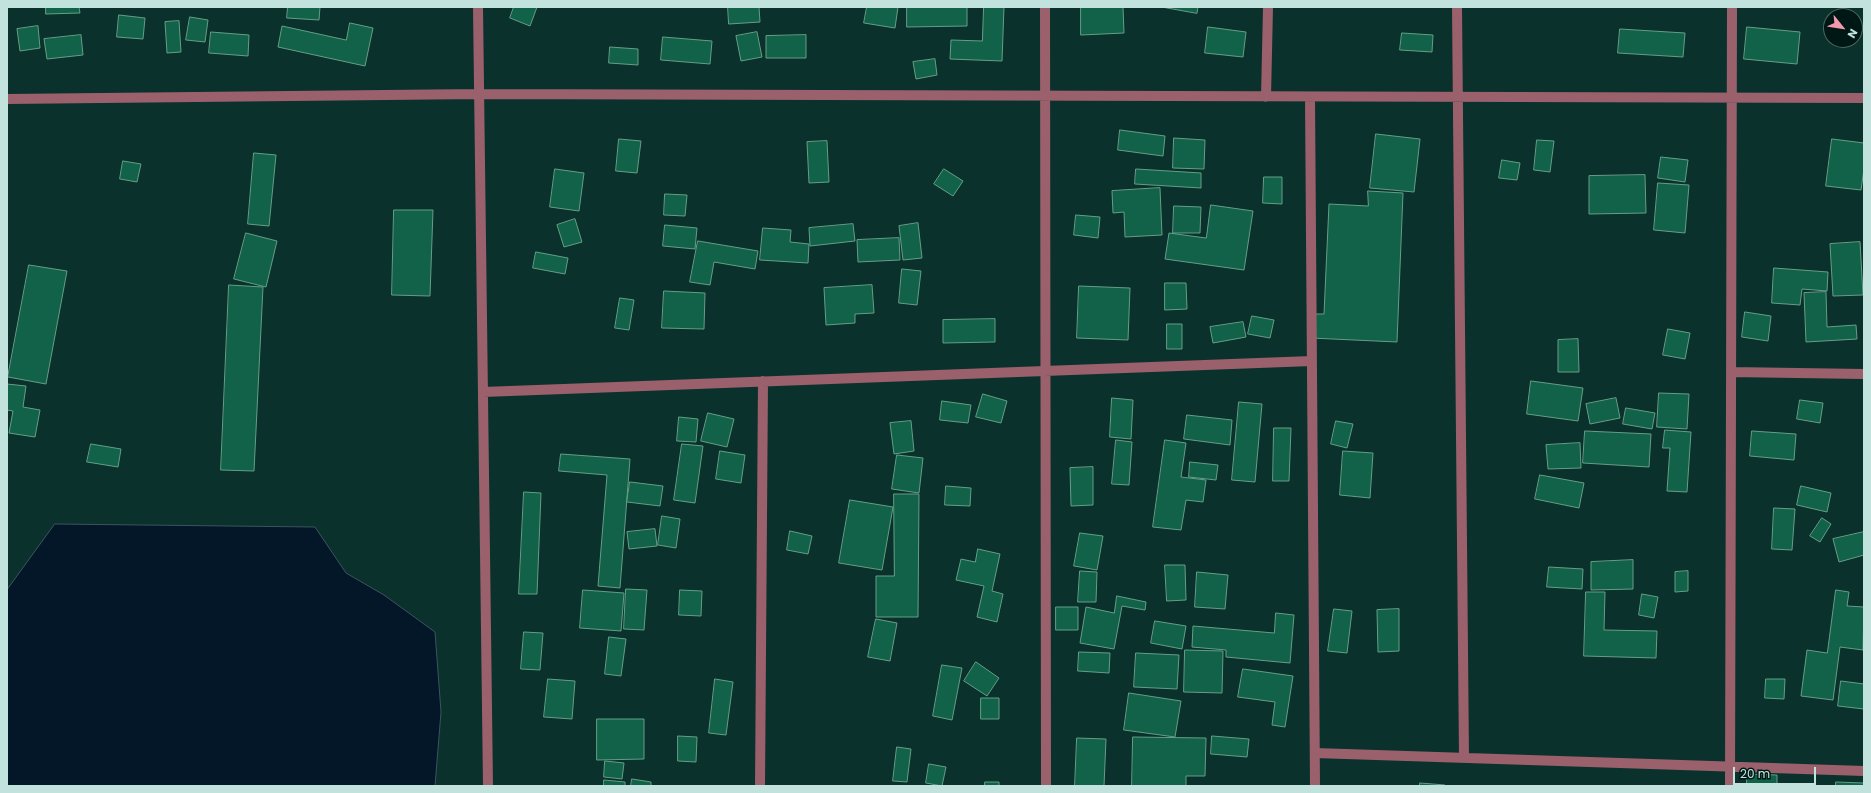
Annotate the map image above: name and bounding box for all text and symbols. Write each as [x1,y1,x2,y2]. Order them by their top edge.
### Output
north arrow [1823,8,1863,48]
text: N [1844,26,1862,41]
scale bar [1735,759,1818,785]
text: 20 m [1740,765,1770,782]

